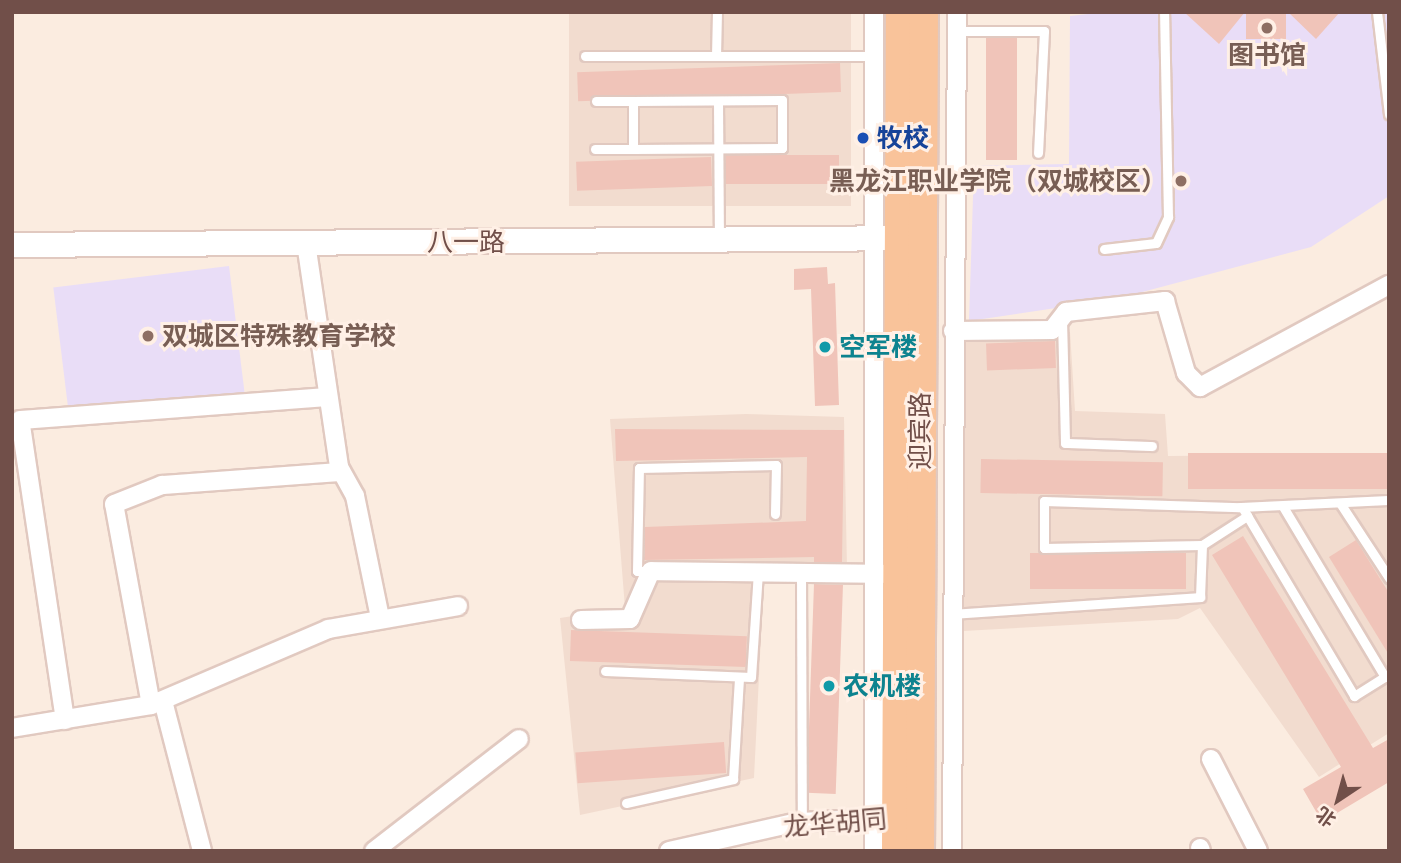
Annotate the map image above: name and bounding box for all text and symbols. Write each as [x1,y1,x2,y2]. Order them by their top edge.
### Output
marker: 图书馆 [1259,20,1275,36]
place label: 图书馆 [1228,39,1306,71]
place label: 牧校 [877,122,929,154]
marker: 牧校 [855,130,871,146]
place label: 黑龙江职业学院（双城校区） [829,165,1167,197]
marker: 黑龙江职业学院（双城校区） [1173,173,1189,189]
street label: 八一路 [427,226,505,258]
place label: 双城区特殊教育学校 [162,320,396,352]
marker: 双城区特殊教育学校 [140,328,156,344]
place label: 空军楼 [839,331,917,363]
marker: 空军楼 [817,339,833,355]
street label: 迎宾路 [904,392,936,470]
place label: 农机楼 [843,670,921,702]
marker: 农机楼 [821,678,837,694]
north arrow [1303,765,1373,835]
text: 北 [1311,802,1340,832]
street label: 龙华胡同 [782,803,888,843]

